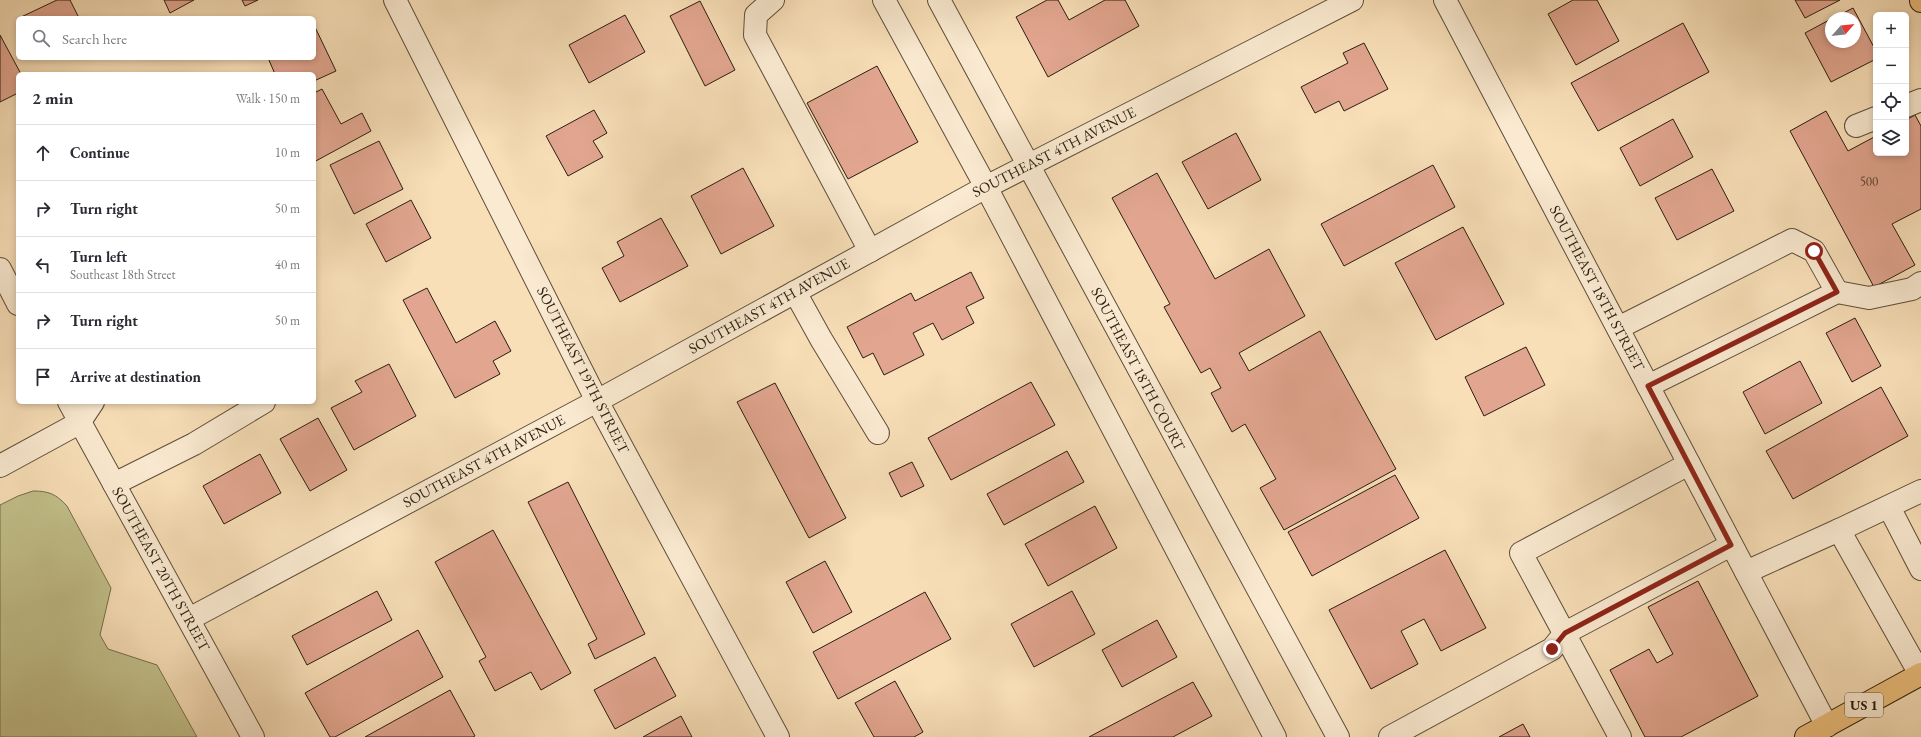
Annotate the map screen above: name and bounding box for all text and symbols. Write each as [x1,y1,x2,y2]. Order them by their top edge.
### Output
north arrow [1825,12,1861,48]
map controls [1873,12,1909,156]
button: + [1873,12,1909,48]
search box [16,16,316,60]
icon: search [30,27,52,49]
text: Search here [62,29,127,48]
button: − [1873,48,1909,84]
button: locate [1873,84,1909,120]
text: 2 min [32,87,73,109]
text: Walk · 150 m [236,90,300,107]
street label: SOUTHEAST 4TH AVENUE [969,102,1139,201]
button: layers [1873,120,1909,156]
icon: ahead [32,142,54,164]
text: Continue [70,143,130,162]
text: 10 m [275,144,300,161]
house number: 500 [1860,173,1878,190]
icon: right [32,198,54,220]
text: Turn right [70,199,138,218]
text: 50 m [275,200,300,217]
street label: SOUTHEAST 18TH STREET [1546,202,1650,375]
route start [1805,242,1823,260]
text: Turn left [70,247,127,266]
street label: SOUTHEAST 4TH AVENUE [685,253,853,358]
icon: left [32,254,54,276]
text: 40 m [275,256,300,273]
text: Southeast 18th Street [70,266,176,283]
street label: SOUTHEAST 19TH STREET [533,283,634,457]
street label: SOUTHEAST 18TH COURT [1087,284,1190,455]
icon: right [32,310,54,332]
text: Turn right [70,311,138,330]
text: 50 m [275,312,300,329]
icon: arrive [32,366,54,388]
text: Arrive at destination [70,367,201,386]
street label: SOUTHEAST 4TH AVENUE [399,409,569,511]
street label: SOUTHEAST 20TH STREET [108,483,215,655]
route end [1543,640,1561,658]
road number: US 1 [1845,693,1883,717]

